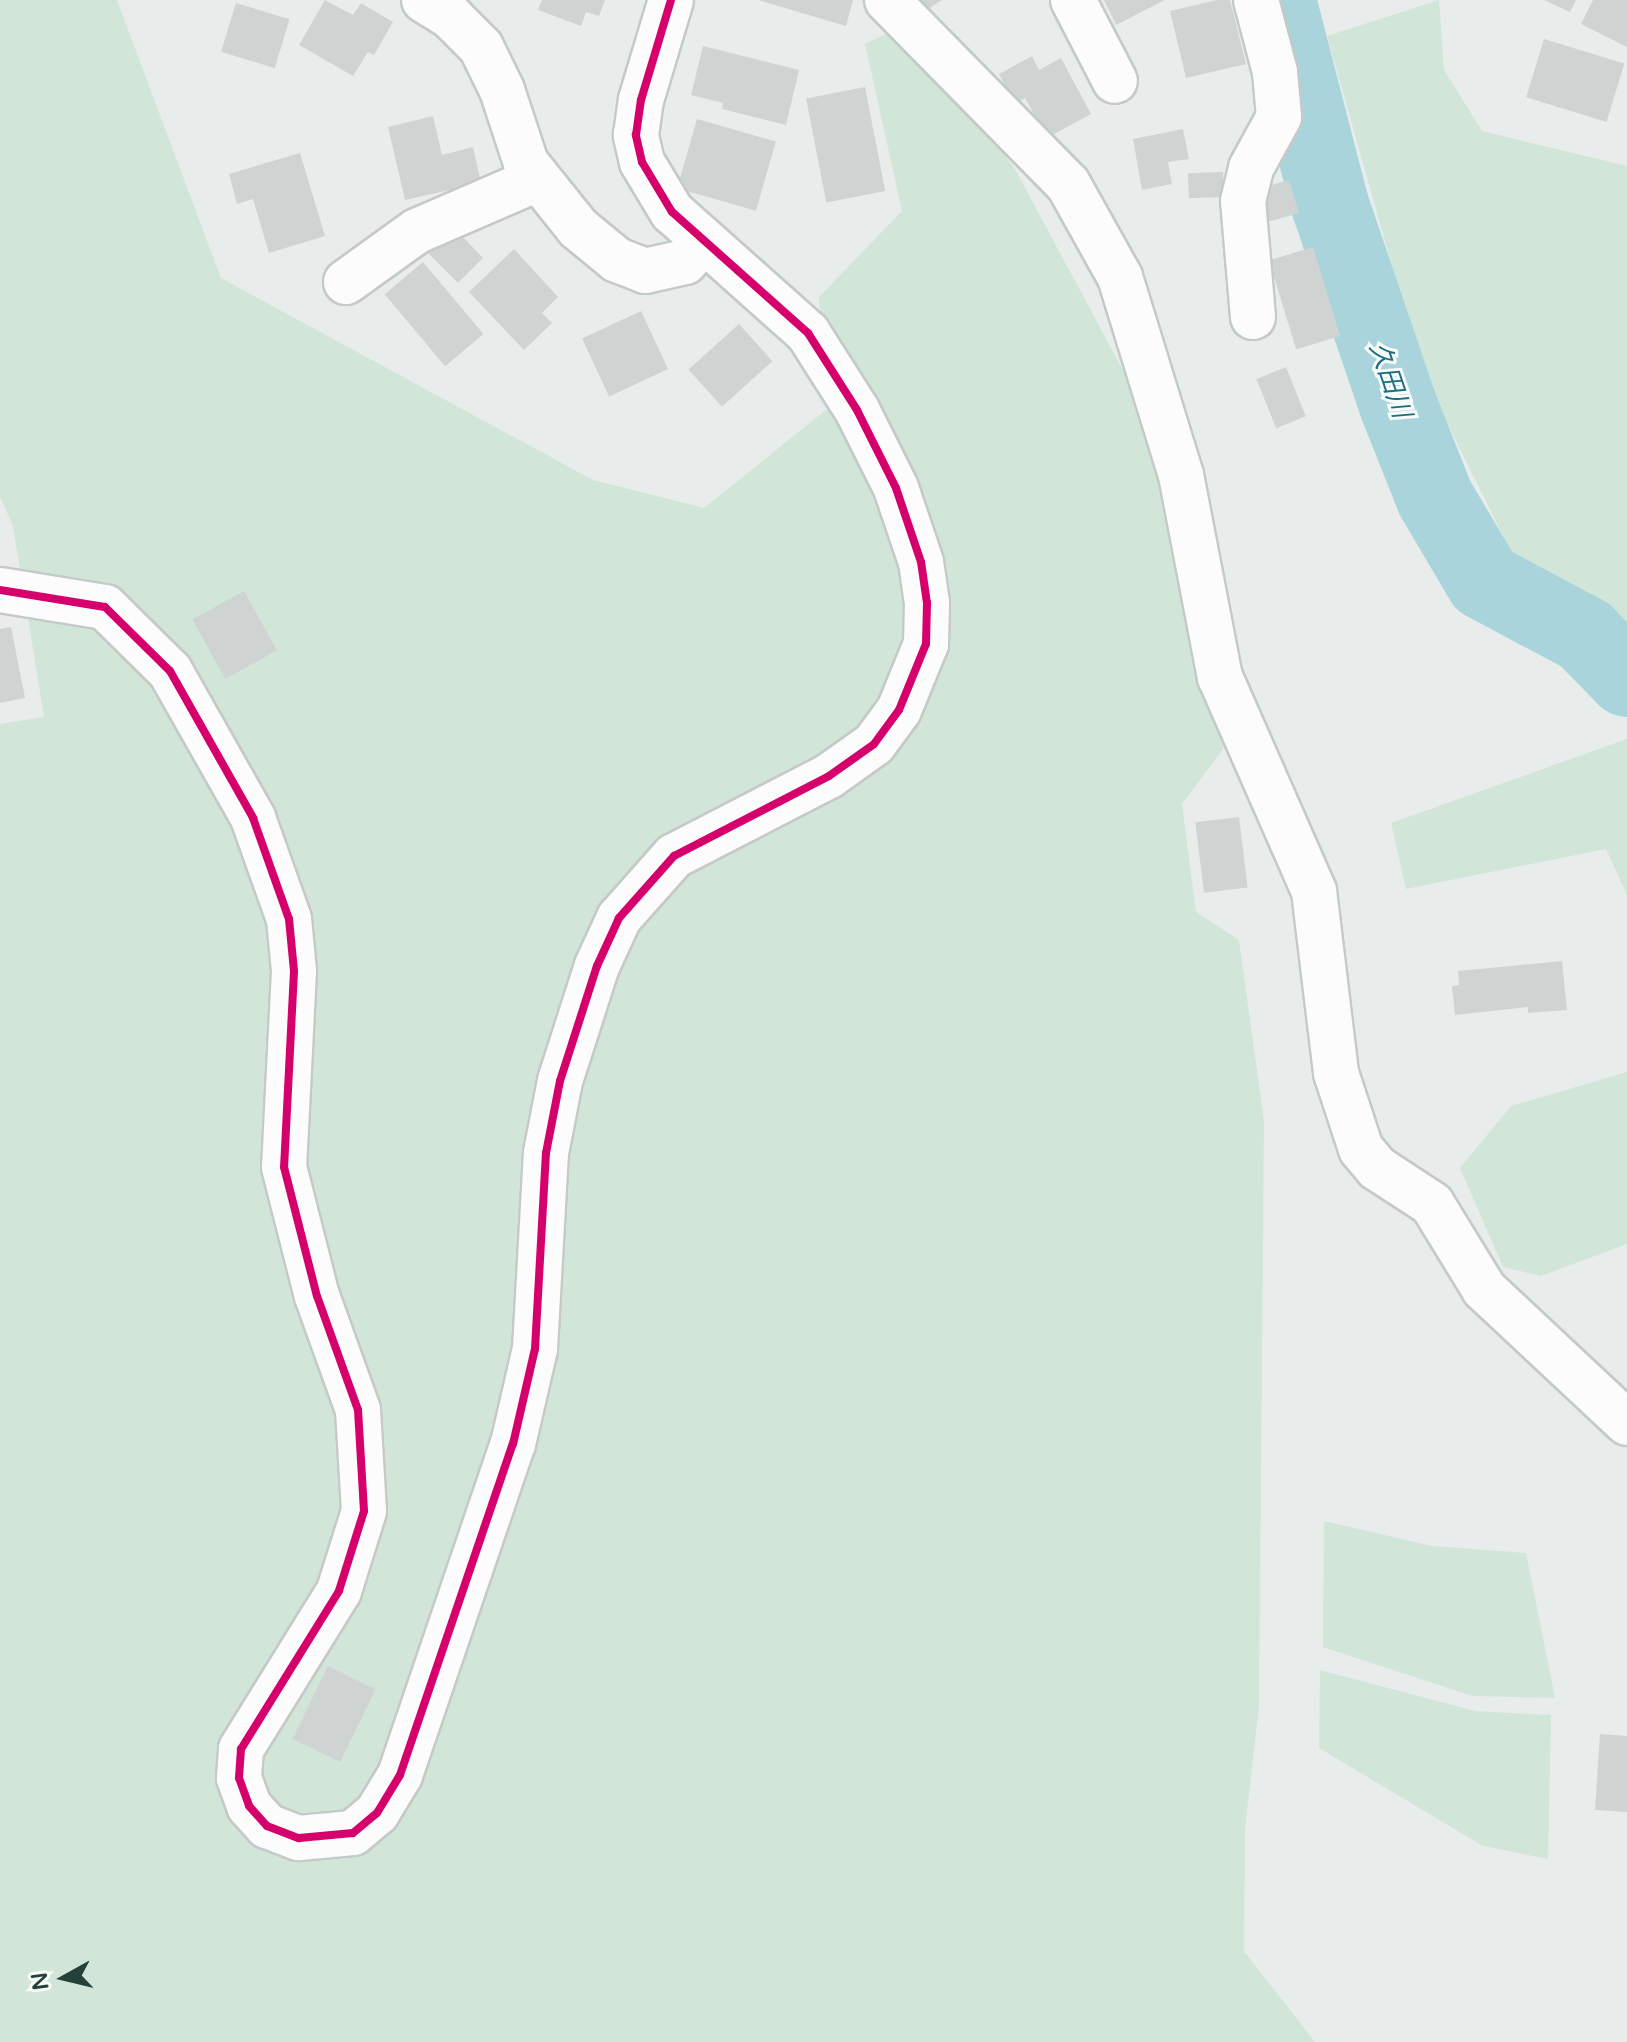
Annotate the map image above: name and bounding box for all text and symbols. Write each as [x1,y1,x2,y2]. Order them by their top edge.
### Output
water label: 久田川 [1363,338,1417,422]
north arrow [24,1938,104,2018]
text: N [26,1971,54,1992]

